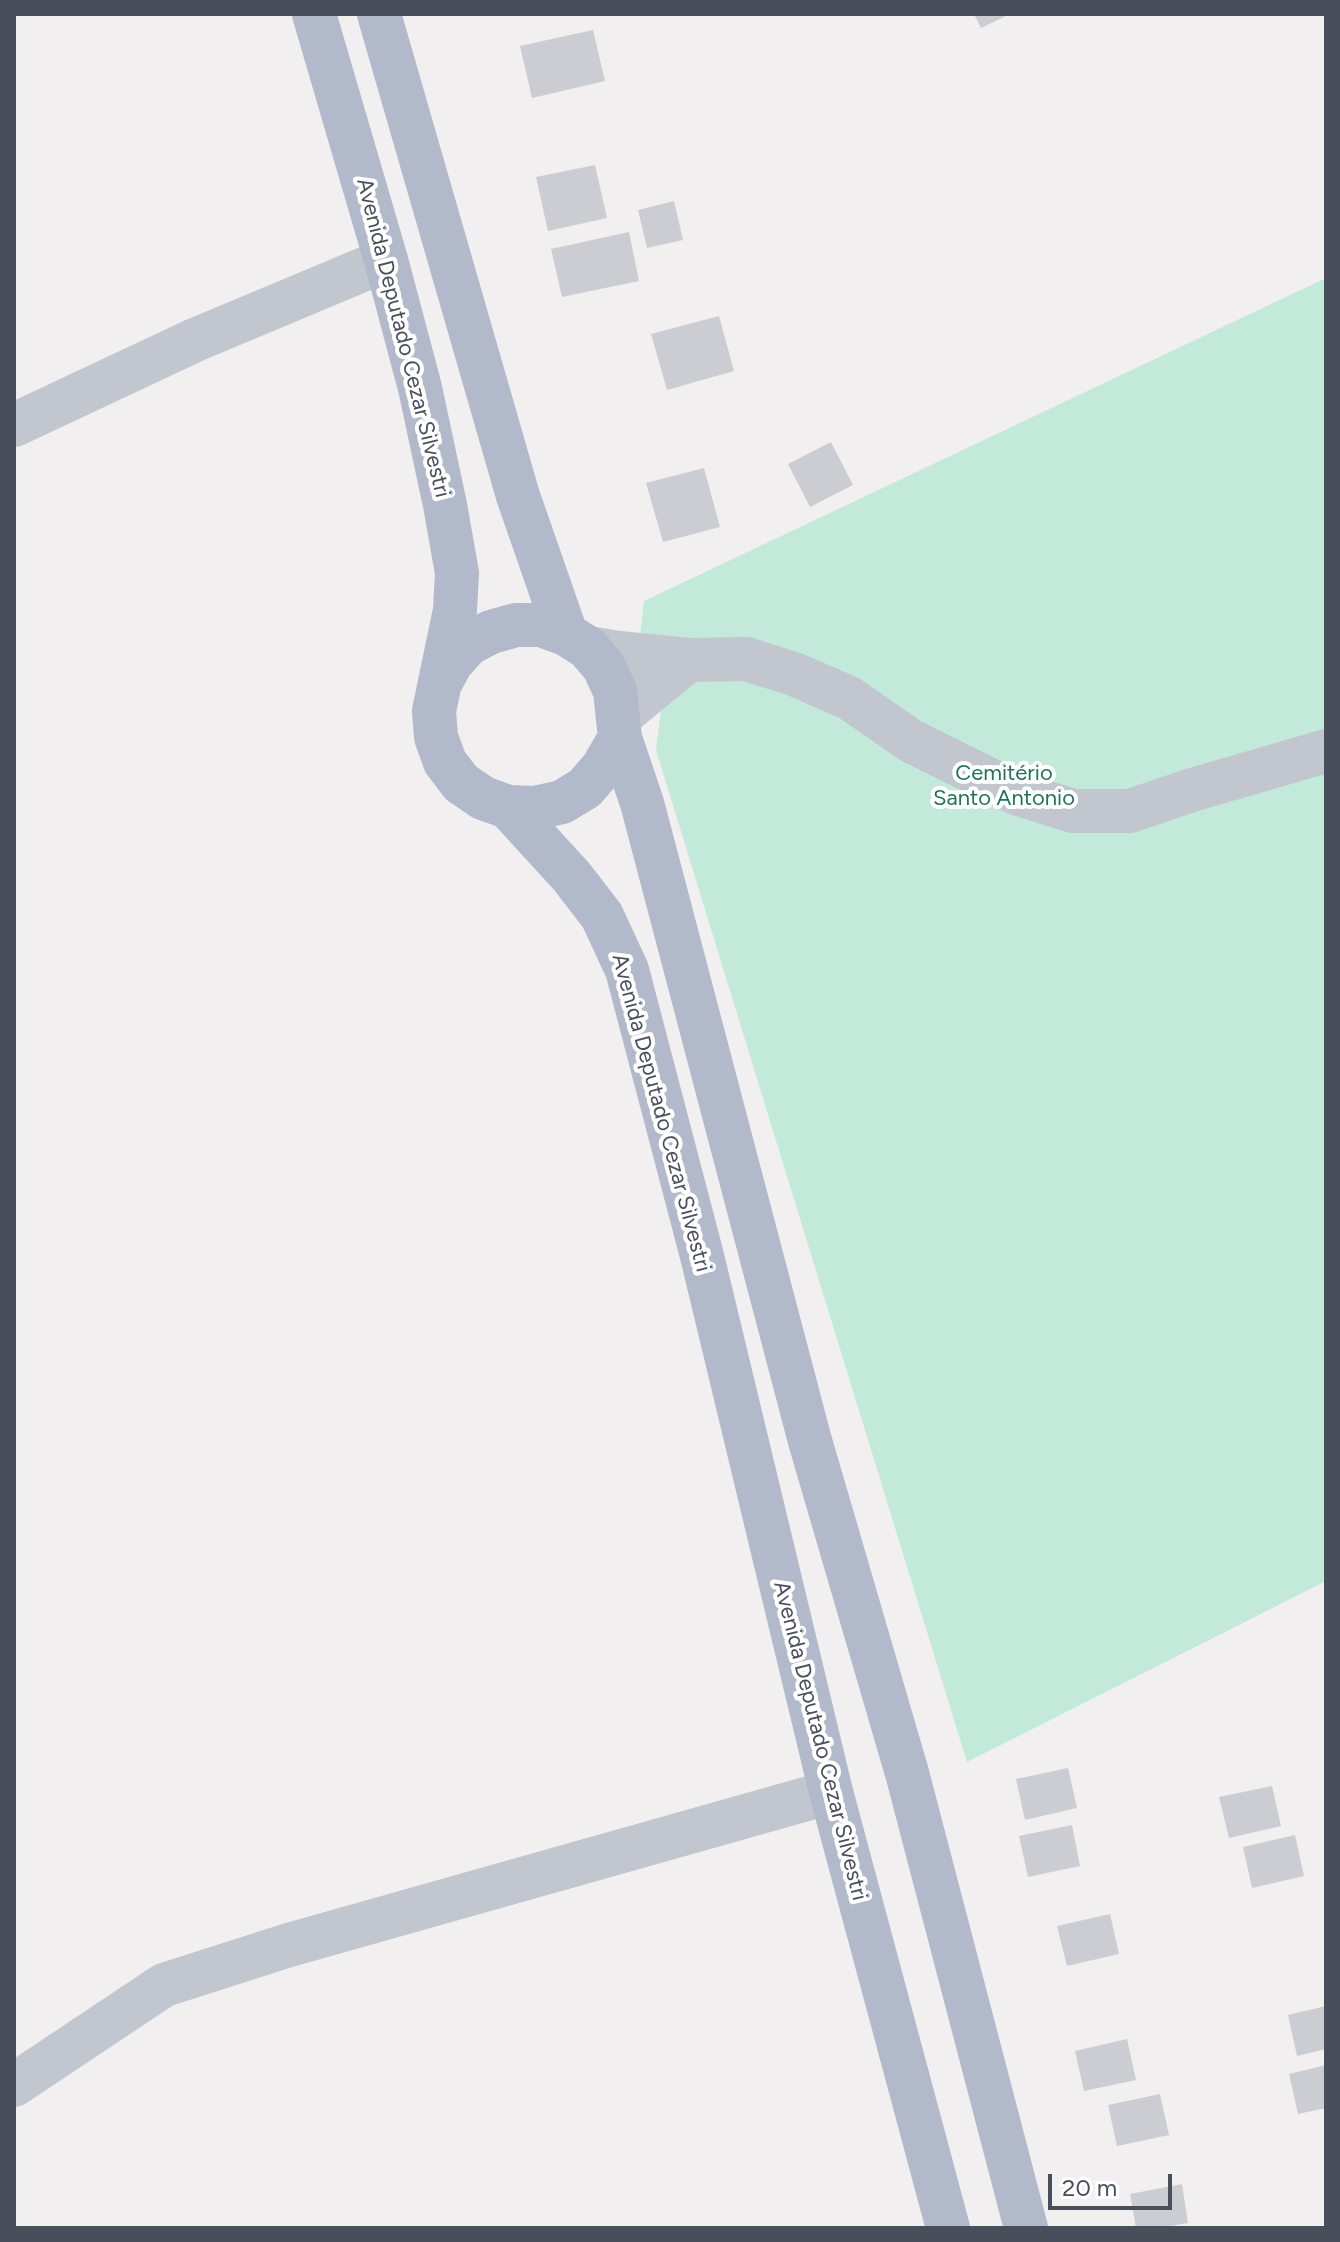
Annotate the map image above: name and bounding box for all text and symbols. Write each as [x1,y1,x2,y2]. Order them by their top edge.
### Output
street label: Avenida Deputado Cezar Silvestri [350,176,456,500]
park label: Cemitério Santo Antonio [933,761,1075,812]
street label: Avenida Deputado Cezar Silvestri [606,951,716,1275]
street label: Avenida Deputado Cezar Silvestri [767,1579,873,1903]
scale bar [1052,2158,1176,2208]
text: 20 m [1062,2173,1117,2202]

